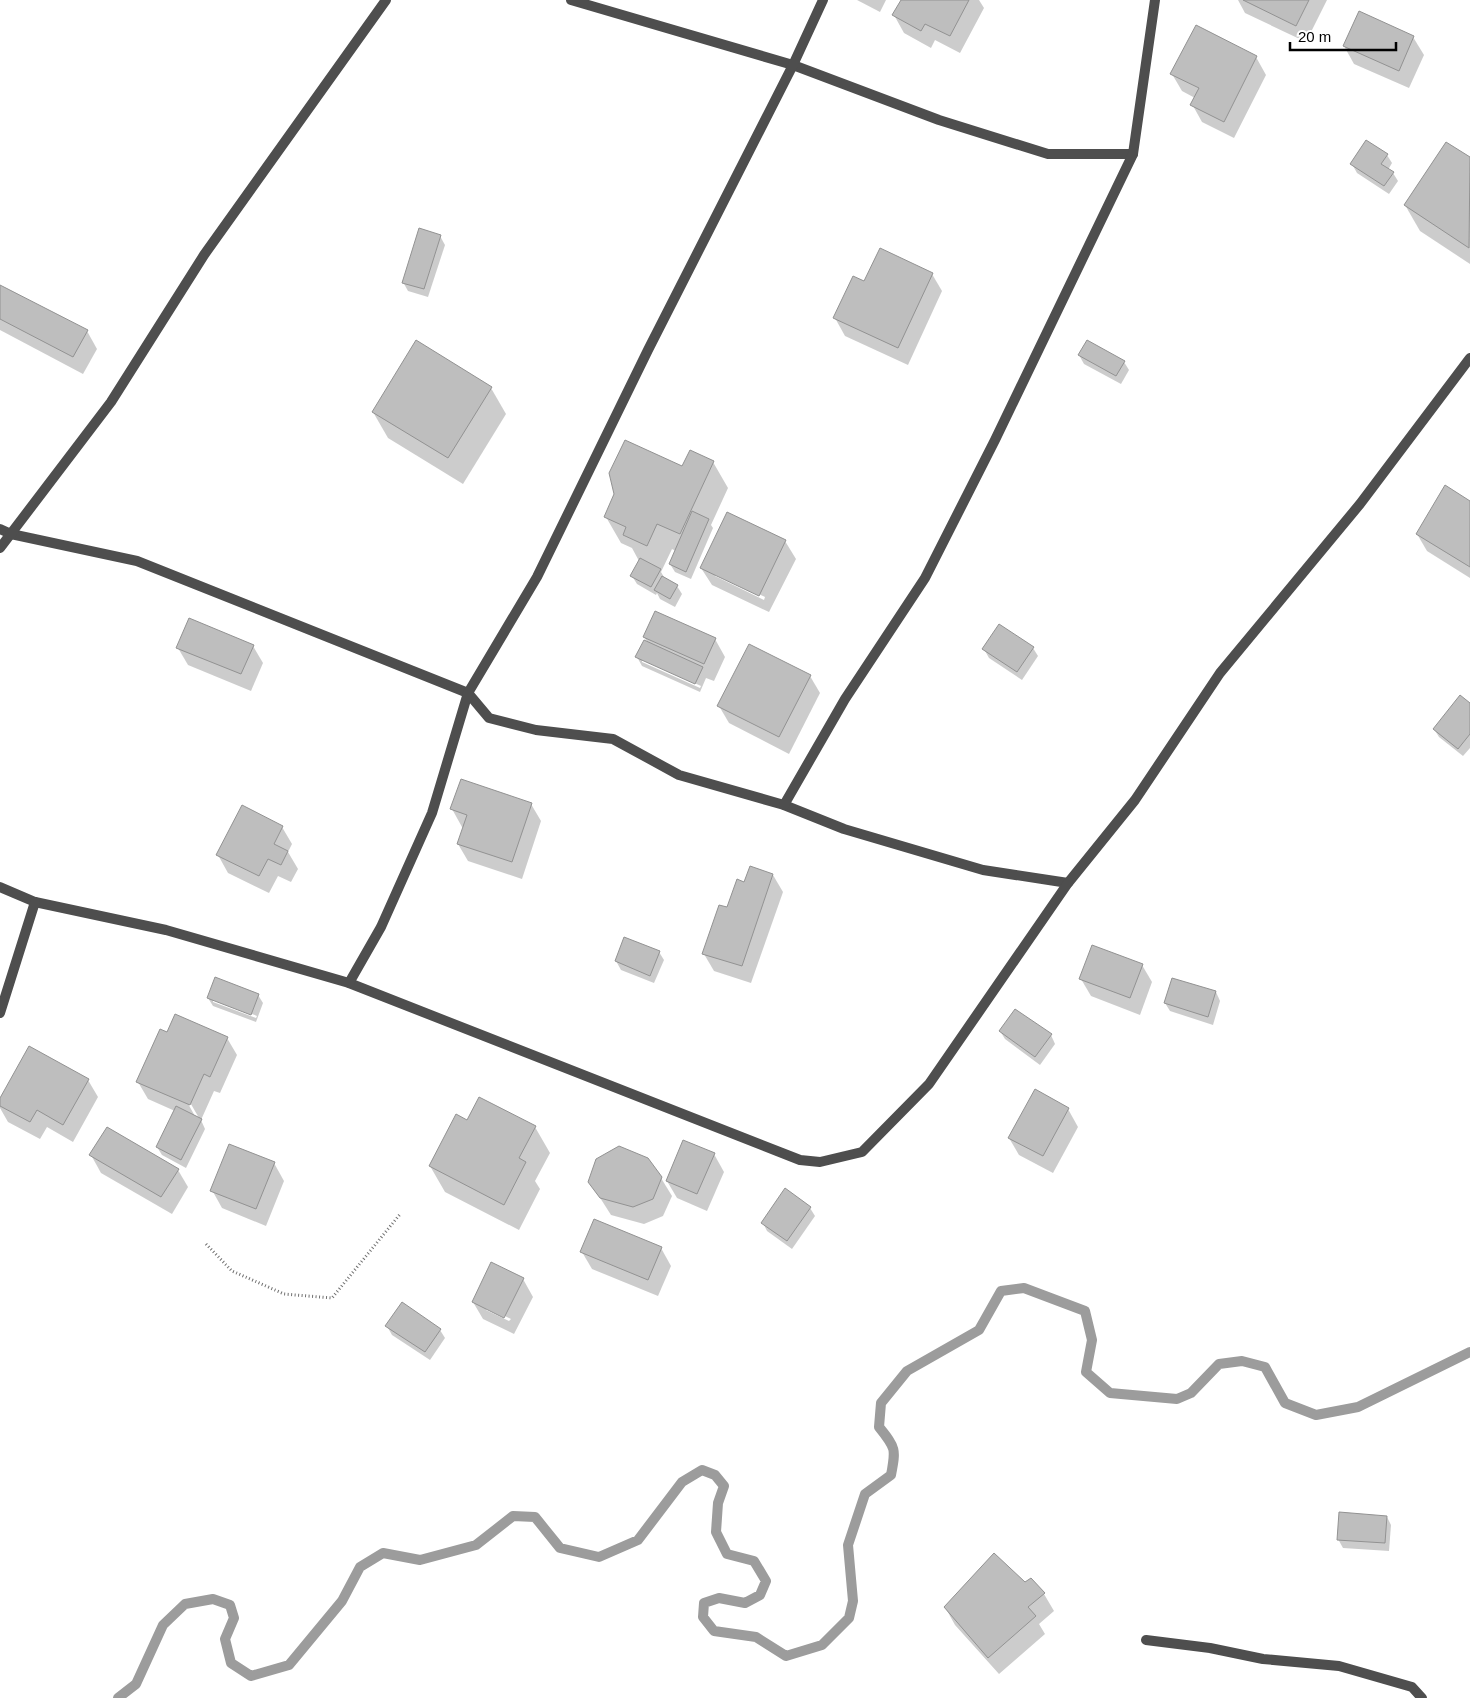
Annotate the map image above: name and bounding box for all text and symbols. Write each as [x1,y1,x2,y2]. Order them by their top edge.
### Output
scale bar [1290,20,1396,52]
text: 20 m [1298,28,1331,45]

